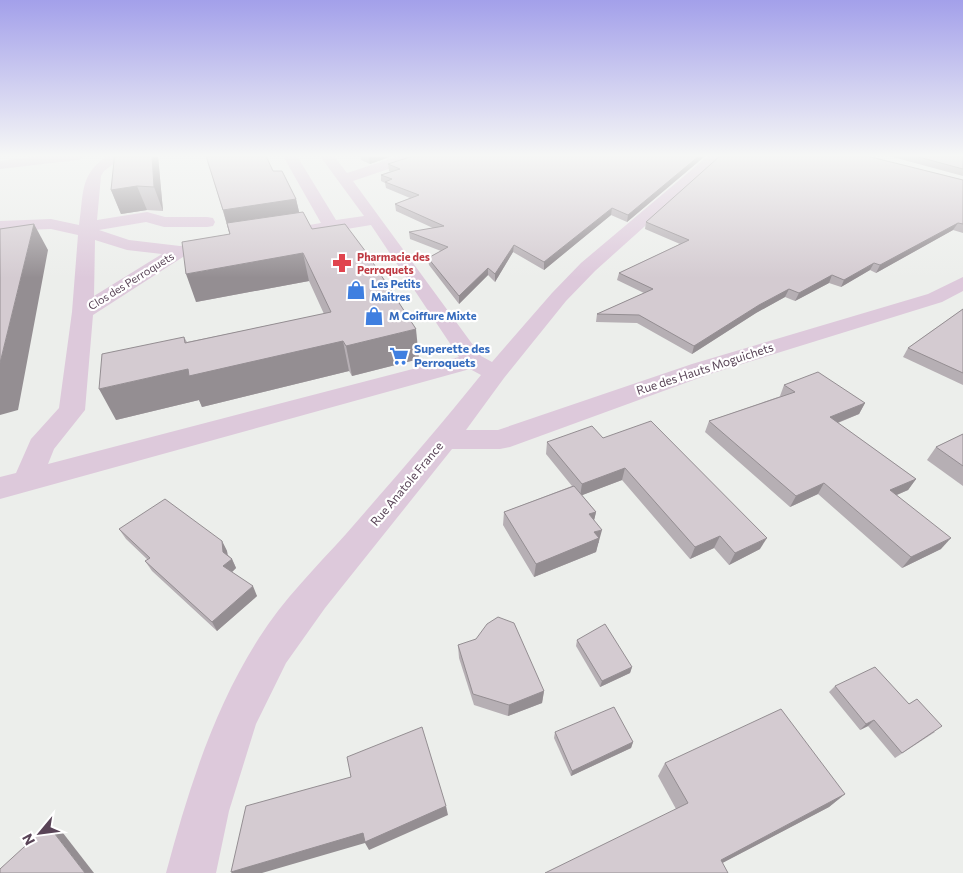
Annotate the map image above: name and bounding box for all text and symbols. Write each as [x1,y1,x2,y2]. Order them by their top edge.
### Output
street label: Clos des Perroquets [85,249,176,312]
place label: Pharmacie des Perroquets [357,250,430,276]
pharmacy icon: Pharmacie des Perroquets [331,252,353,274]
place label: Les Petits Maitres [371,277,421,303]
shop icon: Les Petits Maitres [345,279,367,301]
shop icon: M Coiffure Mixte [363,305,385,327]
place label: M Coiffure Mixte [389,309,477,322]
street label: Rue des Hauts Moguichets [634,339,775,397]
place label: Superette des Perroquets [414,341,491,369]
supermarket icon: Superette des Perroquets [388,345,410,367]
street label: Rue Anatole France [367,439,445,528]
north arrow [15,808,65,858]
text: N [18,831,38,848]

